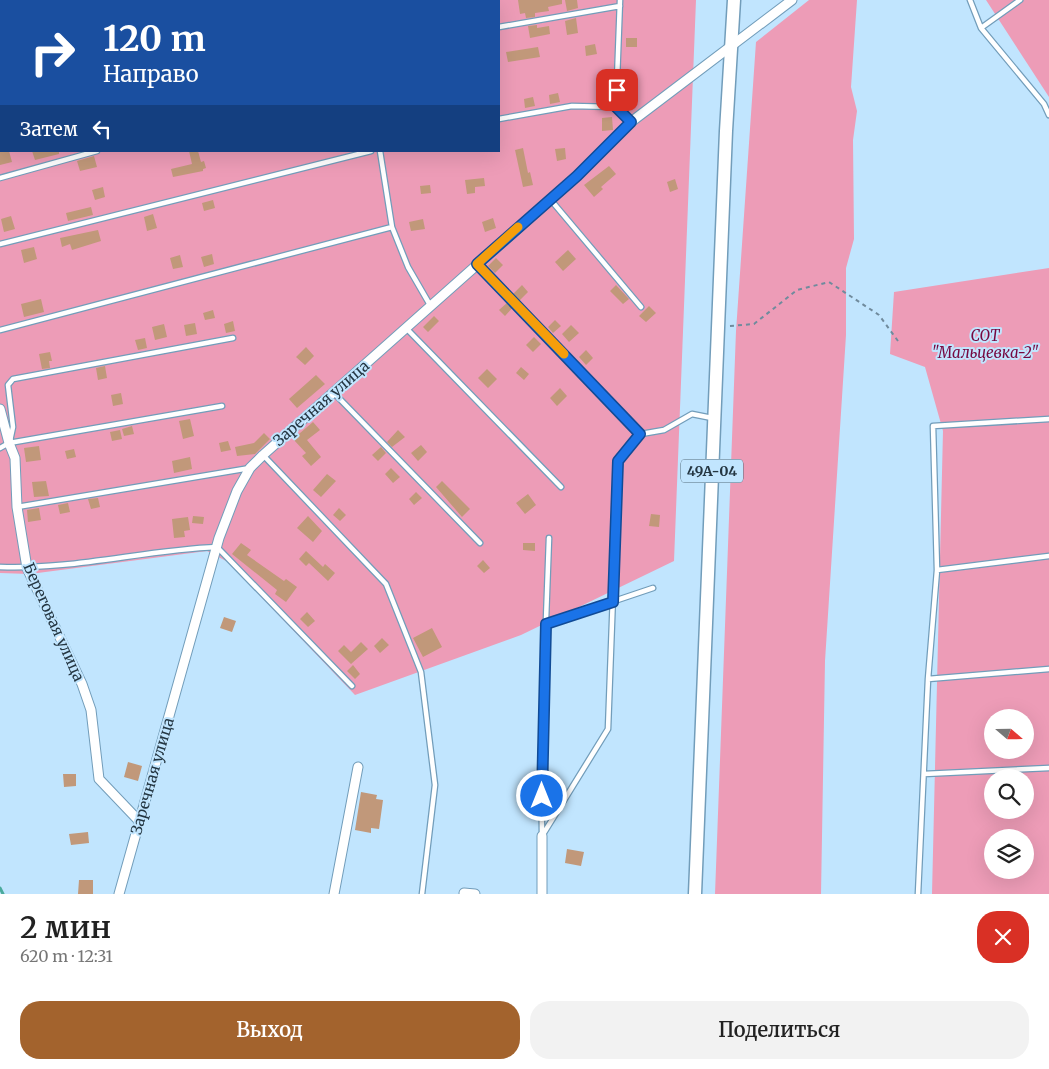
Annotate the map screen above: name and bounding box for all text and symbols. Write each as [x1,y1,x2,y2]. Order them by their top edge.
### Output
text: 120 m [103,17,206,61]
icon: right [20,20,85,85]
text: Направо [103,60,199,88]
pin [596,69,638,111]
icon: arrive [603,76,631,104]
icon: left [88,115,116,143]
text: Затем [20,117,78,141]
park label: СОТ "Мальцевка-2" [931,326,1039,362]
street label: Заречная улица [269,356,373,450]
road number: 49А-04 [681,460,743,482]
street label: Береговая улица [19,560,89,684]
north arrow [984,709,1034,759]
map controls [984,709,1034,879]
street label: Заречная улица [126,715,178,837]
position arrow [515,769,567,821]
button: search [984,769,1034,819]
button: layers [984,829,1034,879]
text: 2 мин [20,908,111,946]
button: close [977,911,1029,963]
text: 620 m · 12:31 [20,946,113,966]
button: Выход [20,1001,520,1059]
button: Поделиться [530,1001,1029,1059]

